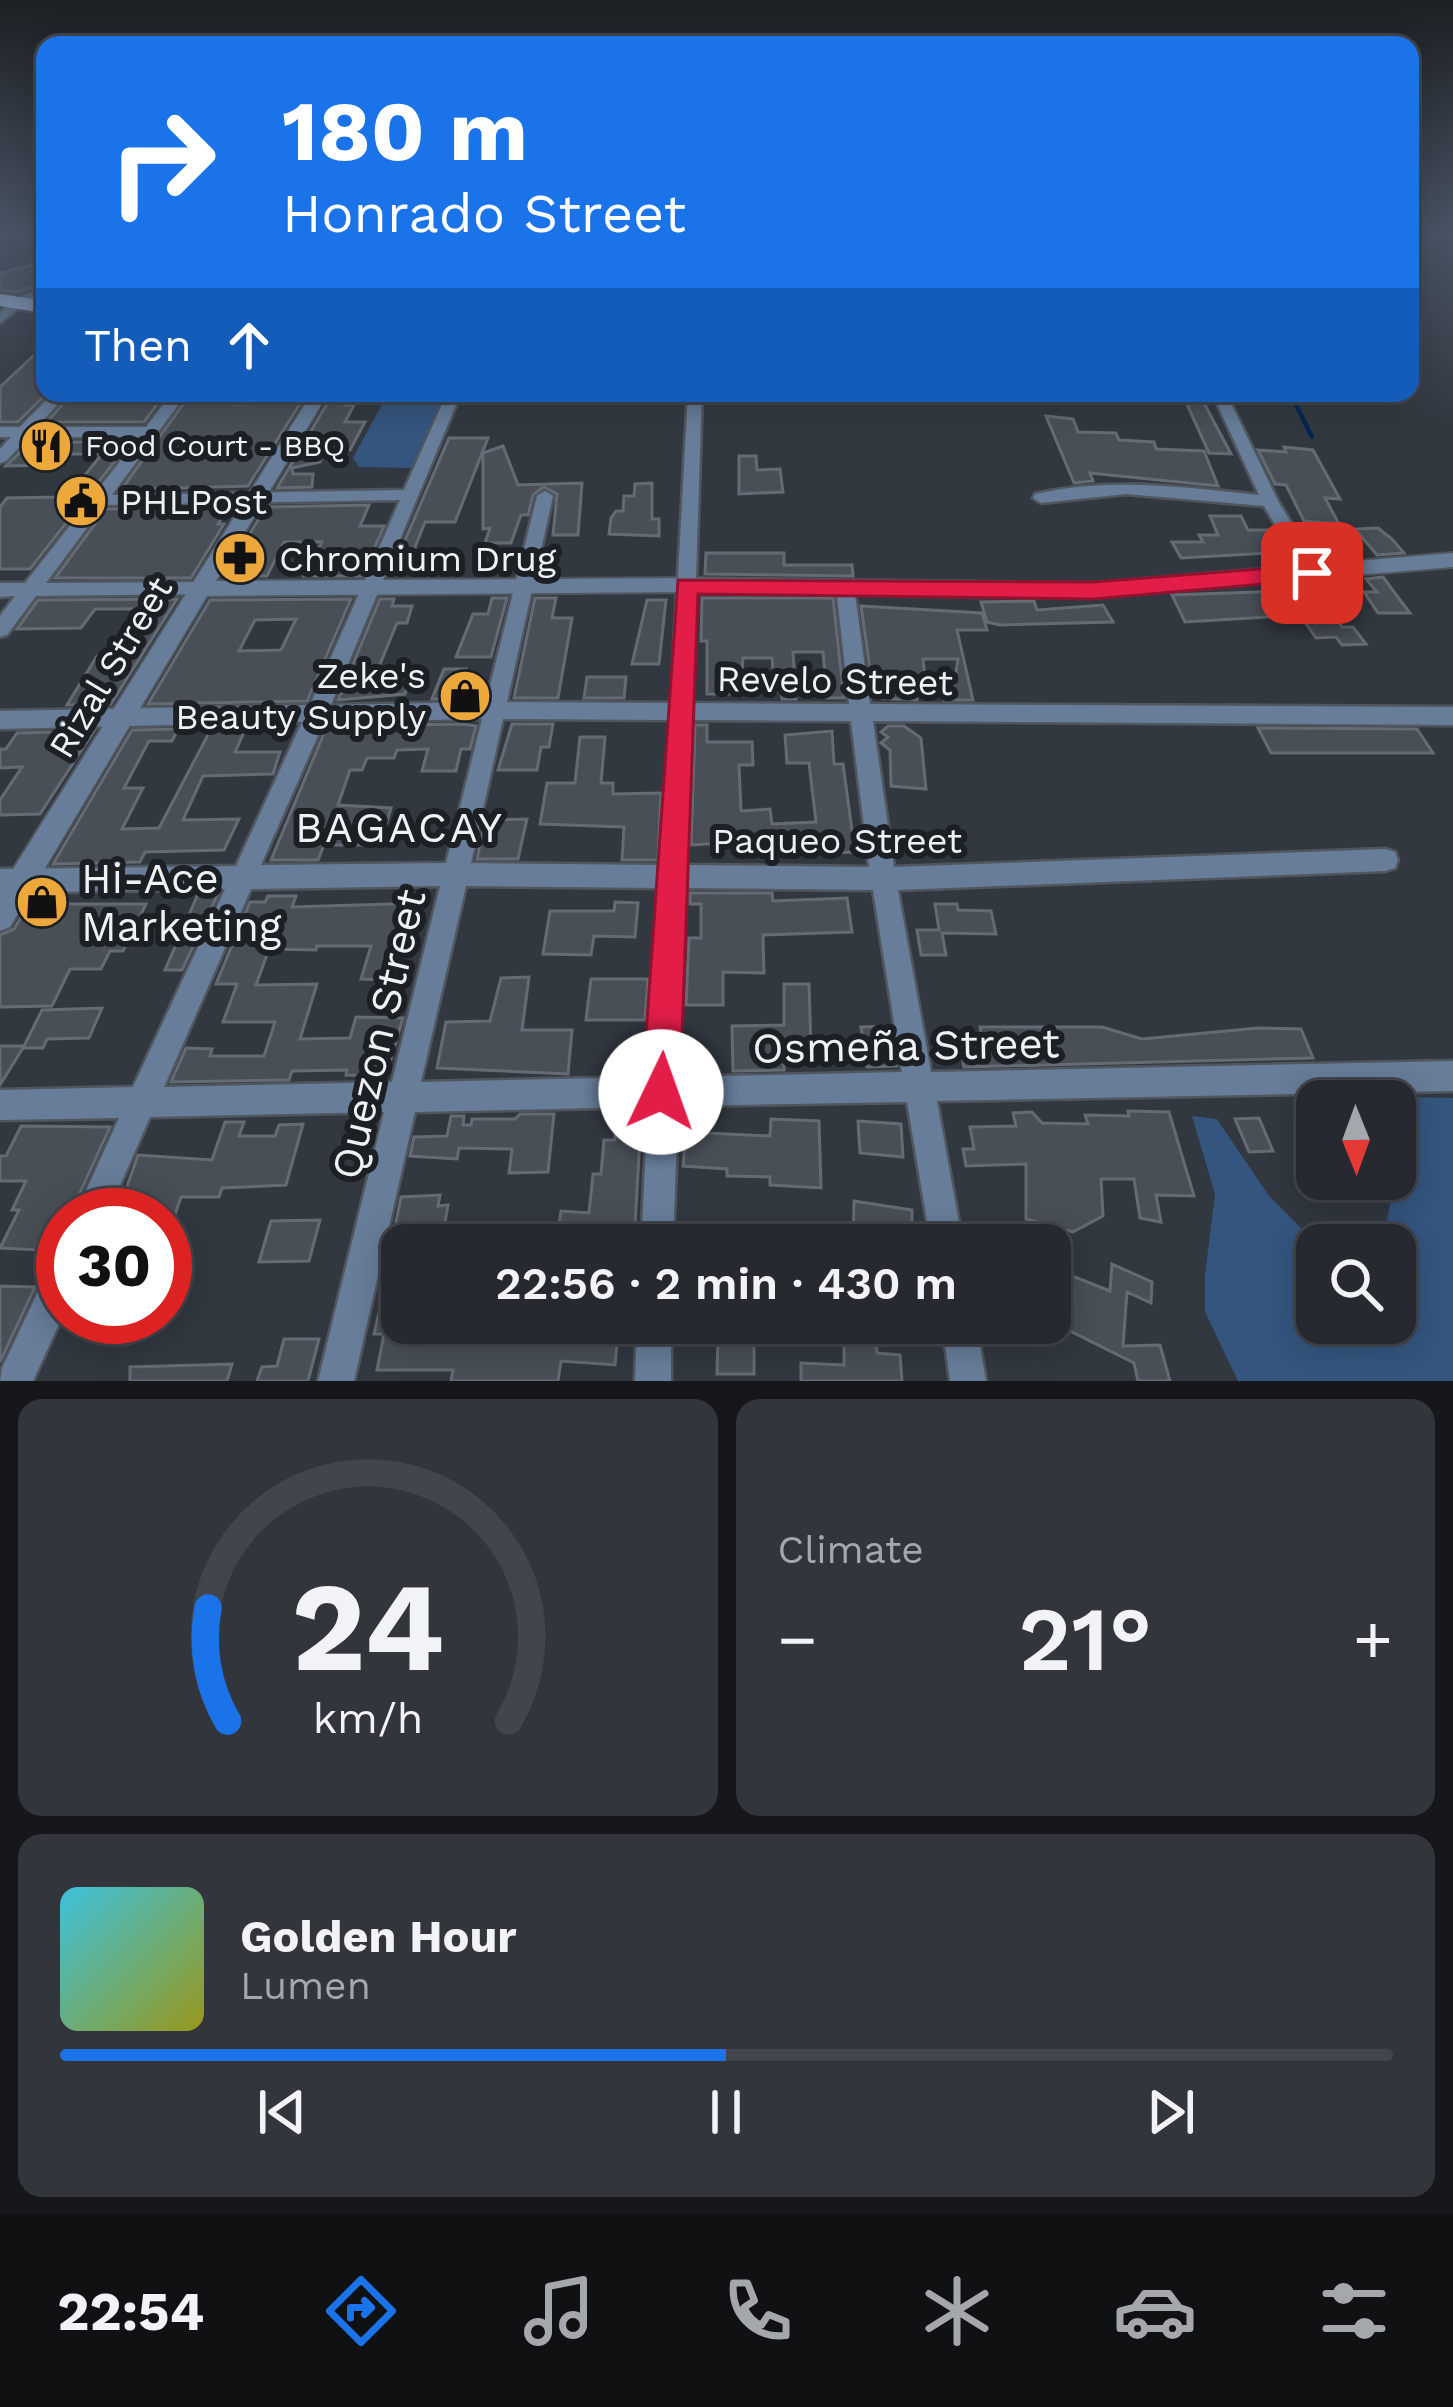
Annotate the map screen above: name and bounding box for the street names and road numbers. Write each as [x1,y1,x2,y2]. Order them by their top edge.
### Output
street label: Rizal Street [40,570,181,765]
street label: Revelo Street [716,658,954,704]
street label: Paqueo Street [712,820,962,862]
street label: Quezon Street [321,885,436,1184]
street label: Osmeña Street [752,1018,1060,1073]

